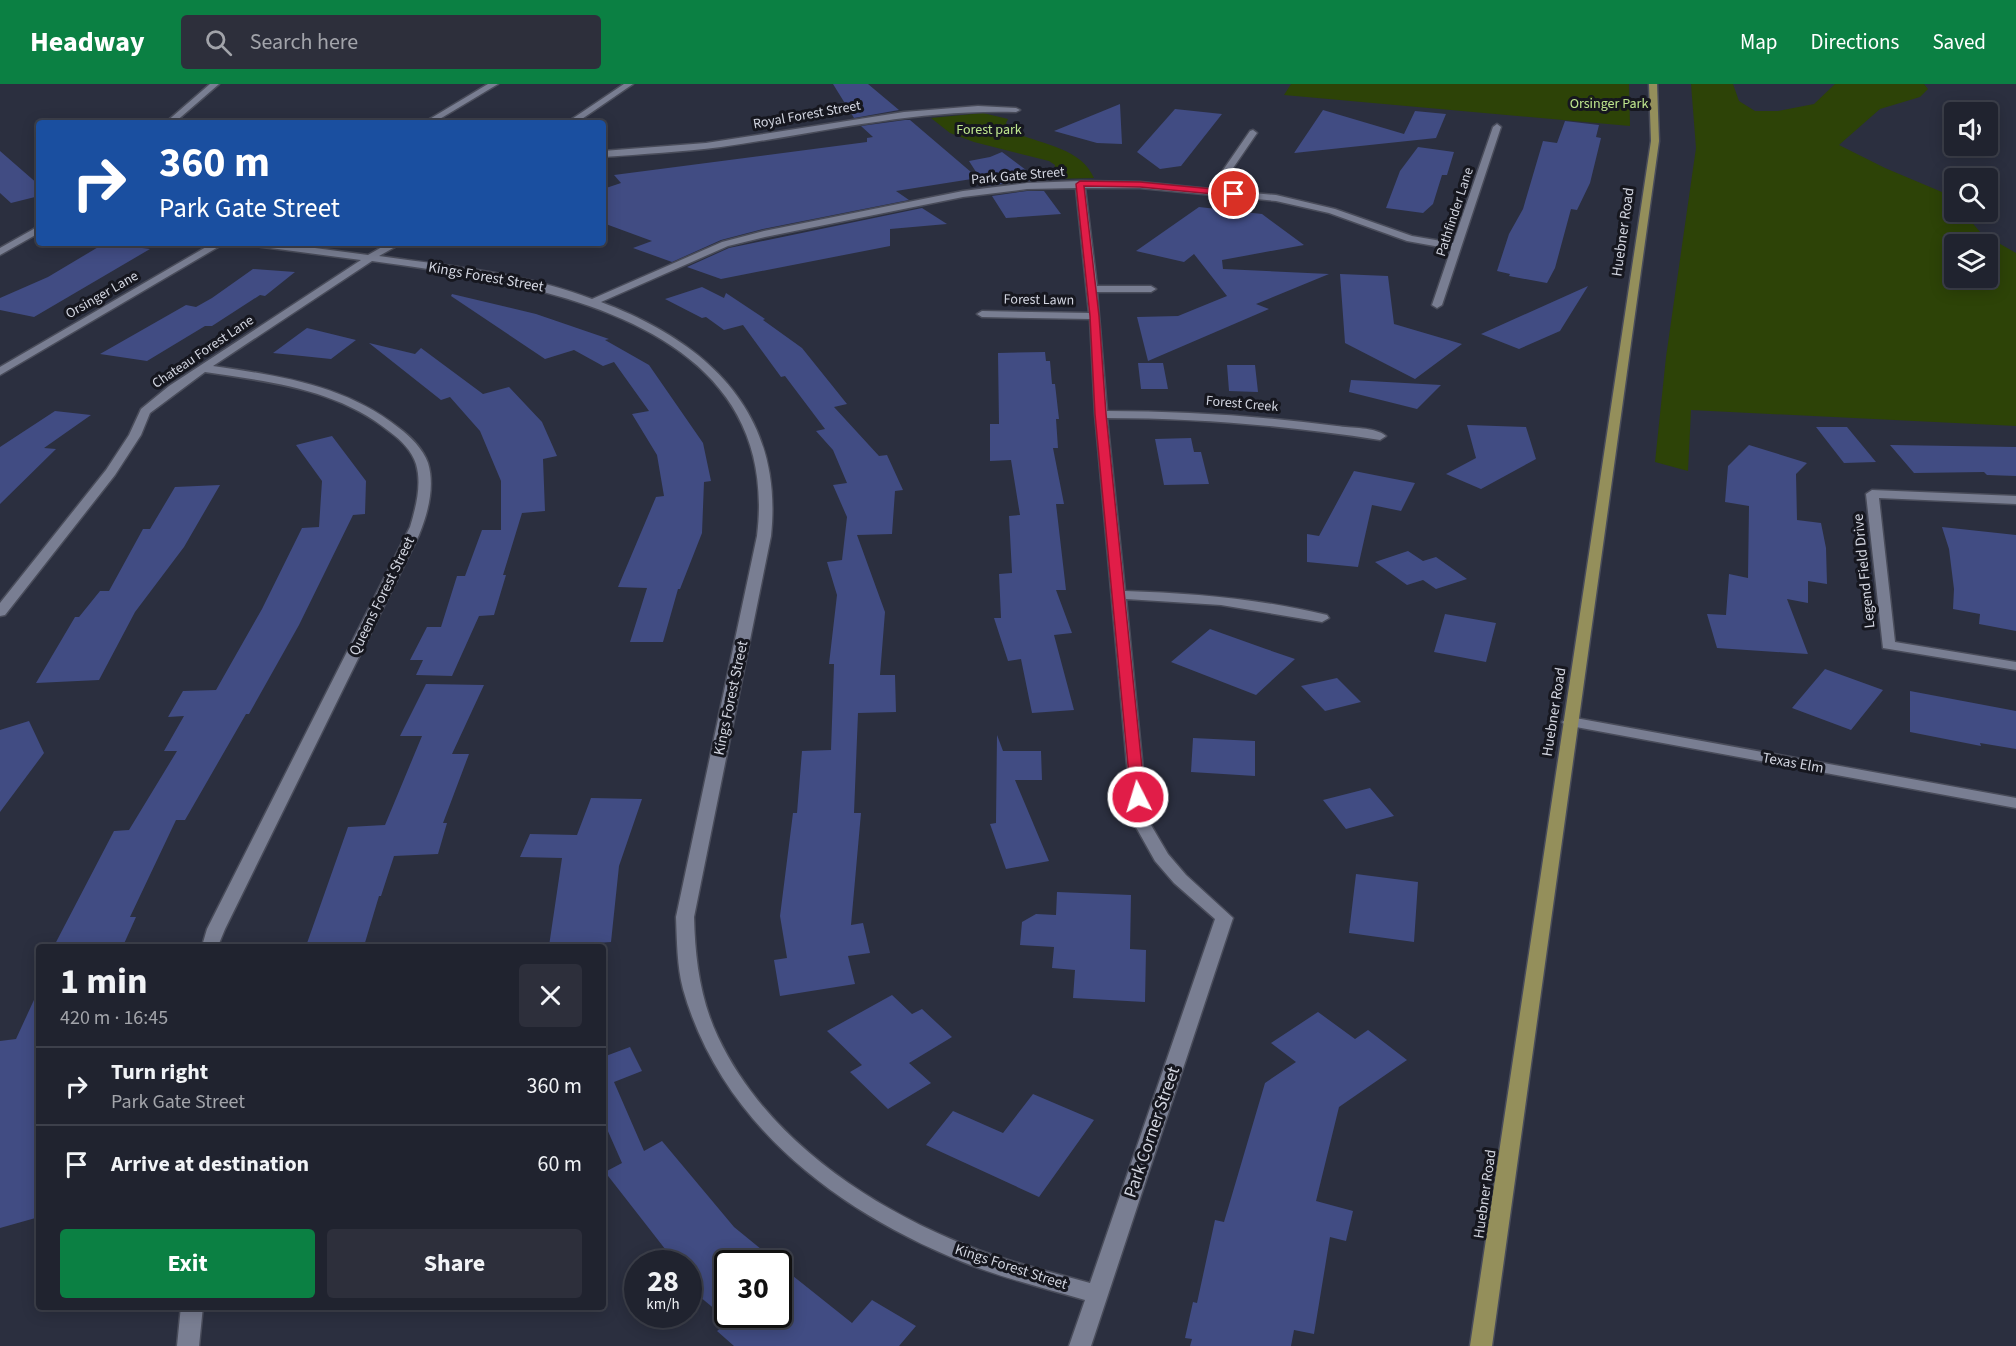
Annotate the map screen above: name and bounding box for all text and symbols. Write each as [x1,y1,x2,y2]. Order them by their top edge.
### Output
search box [181,15,601,69]
text: Headway [30,22,145,62]
icon: search [202,26,235,59]
text: Search here [250,26,358,58]
text: Map [1740,27,1778,57]
text: Directions [1811,27,1899,57]
text: Saved [1932,27,1986,57]
park label: Orsinger Park [1570,94,1648,114]
street label: Royal Forest Street [751,96,863,134]
map controls [1944,102,1998,288]
button: sound [1944,102,1998,156]
park label: Forest park [956,120,1022,140]
text: 360 m [159,133,270,193]
icon: right [60,144,138,222]
street label: Park Gate Street [970,162,1066,190]
street label: Pathfinder Lane [1431,165,1479,259]
pin [1208,168,1259,219]
button: search [1944,168,1998,222]
icon: arrive [1217,177,1250,210]
street label: Huebner Road [1606,186,1640,278]
text: Park Gate Street [159,189,340,228]
button: layers [1944,234,1998,288]
street label: Kings Forest Street [427,257,545,297]
street label: Orsinger Lane [62,266,142,324]
street label: Forest Lawn [1003,289,1075,311]
street label: Chateau Forest Lane [148,310,258,394]
street label: Forest Creek [1205,391,1279,417]
street label: Legend Field Drive [1848,513,1880,629]
street label: Queens Forest Street [344,533,420,659]
street label: Kings Forest Street [709,639,753,757]
street label: Huebner Road [1537,666,1571,758]
street label: Texas Elm [1761,747,1825,779]
position arrow [1106,765,1170,829]
text: 1 min [60,956,148,1007]
button: close [519,964,582,1027]
text: 420 m · 16:45 [60,1004,168,1032]
text: Turn right [111,1056,208,1088]
street label: Park Corner Street [1118,1063,1186,1201]
icon: right [60,1070,93,1103]
text: 360 m [527,1070,582,1102]
text: Park Gate Street [111,1088,245,1116]
icon: arrive [60,1148,93,1181]
text: Arrive at destination [111,1148,309,1180]
text: 60 m [537,1148,582,1180]
street label: Huebner Road [1468,1148,1502,1240]
button: Exit [60,1229,315,1298]
button: Share [327,1229,582,1298]
street label: Kings Forest Street [952,1239,1070,1295]
speed limit sign: 30 [714,1250,792,1328]
text: 28 [647,1260,679,1303]
text: km/h [646,1294,680,1315]

